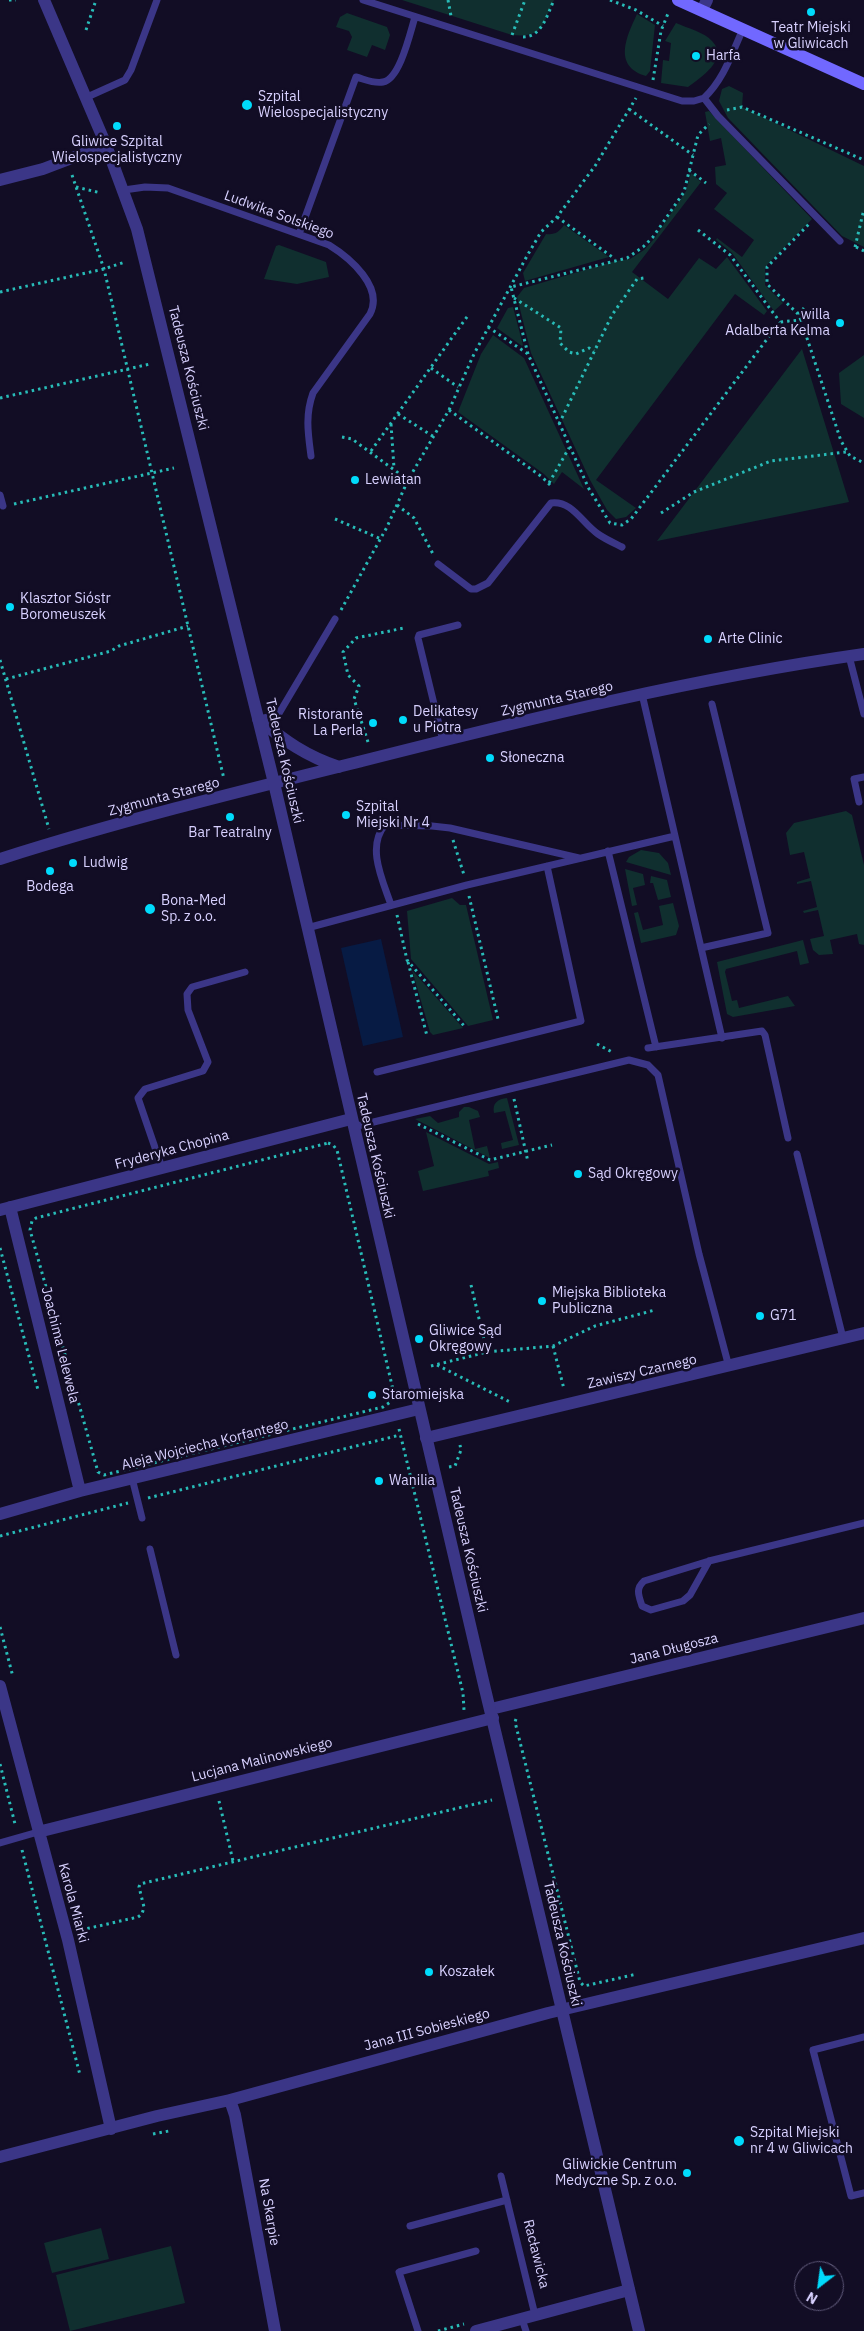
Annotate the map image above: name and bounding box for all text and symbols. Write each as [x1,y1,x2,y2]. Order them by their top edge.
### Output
marker: Teatr Miejski w Gliwicach [805,6,817,18]
place label: Teatr Miejski w Gliwicach [771,20,851,52]
place label: Harfa [706,48,741,64]
marker: Harfa [690,50,702,62]
place label: Szpital Wielospecjalistyczny [258,89,388,121]
marker: Szpital Wielospecjalistyczny [240,98,254,112]
marker: Gliwice Szpital Wielospecjalistyczny [111,120,123,132]
place label: Gliwice Szpital Wielospecjalistyczny [52,134,182,166]
street label: Ludwika Solskiego [222,187,336,243]
street label: Tadeusza Kościuszki [164,304,212,432]
place label: willa Adalberta Kelma [725,307,830,340]
marker: willa Adalberta Kelma [834,317,846,329]
place label: Lewiatan [365,472,422,488]
marker: Lewiatan [349,474,361,486]
place label: Klasztor Sióstr Boromeuszek [20,591,111,624]
marker: Klasztor Sióstr Boromeuszek [4,601,16,613]
place label: Arte Clinic [718,631,783,647]
marker: Arte Clinic [702,633,714,645]
street label: Zygmunta Starego [499,678,615,720]
street label: Tadeusza Kościuszki [261,697,307,825]
place label: Delikatesy u Piotra [413,704,478,736]
place label: Ristorante La Perla [298,707,363,740]
marker: Delikatesy u Piotra [397,714,409,726]
marker: Ristorante La Perla [367,717,379,729]
place label: Słoneczna [500,750,564,766]
marker: Słoneczna [484,752,496,764]
street label: Zygmunta Starego [107,774,221,820]
place label: Szpital Miejski Nr 4 [356,799,430,832]
marker: Szpital Miejski Nr 4 [340,809,352,821]
marker: Bar Teatralny [224,811,236,823]
place label: Bar Teatralny [188,825,272,841]
place label: Ludwig [83,855,128,871]
marker: Ludwig [67,857,79,869]
marker: Bodega [44,865,56,877]
place label: Bodega [26,879,74,895]
place label: Bona-Med Sp. z o.o. [161,893,226,926]
marker: Bona-Med Sp. z o.o. [143,902,157,916]
street label: Tadeusza Kościuszki [352,1092,398,1220]
street label: Fryderyka Chopina [113,1127,231,1173]
place label: Sąd Okręgowy [588,1166,678,1182]
marker: Sąd Okręgowy [572,1168,584,1180]
street label: Joachima Lelewela [37,1285,83,1405]
place label: Miejska Biblioteka Publiczna [552,1285,666,1318]
marker: Miejska Biblioteka Publiczna [536,1295,548,1307]
place label: G71 [770,1308,797,1324]
marker: G71 [754,1310,766,1322]
place label: Gliwice Sąd Okręgowy [429,1323,502,1355]
marker: Gliwice Sąd Okręgowy [413,1333,425,1345]
street label: Zawiszy Czarnego [586,1351,698,1393]
place label: Staromiejska [382,1387,464,1403]
marker: Staromiejska [366,1389,378,1401]
street label: Aleja Wojciecha Korfantego [120,1416,290,1474]
place label: Wanilia [389,1473,435,1489]
marker: Wanilia [373,1475,385,1487]
street label: Tadeusza Kościuszki [445,1486,491,1614]
street label: Jana Długosza [628,1630,720,1668]
street label: Lucjana Malinowskiego [190,1734,334,1786]
street label: Karola Miarki [54,1861,92,1945]
street label: Tadeusza Kościuszki [539,1880,585,2008]
place label: Koszałek [439,1964,495,1980]
marker: Koszałek [423,1966,435,1978]
street label: Jana III Sobieskiego [362,2005,492,2055]
place label: Szpital Miejski nr 4 w Gliwicach [750,2125,853,2158]
marker: Szpital Miejski nr 4 w Gliwicach [732,2134,746,2148]
place label: Gliwickie Centrum Medyczne Sp. z o.o. [555,2157,677,2190]
marker: Gliwickie Centrum Medyczne Sp. z o.o. [681,2167,693,2179]
street label: Na Skarpie [255,2177,283,2247]
street label: Racławicka [519,2218,553,2290]
north arrow [794,2261,844,2311]
text: N [803,2288,821,2308]

